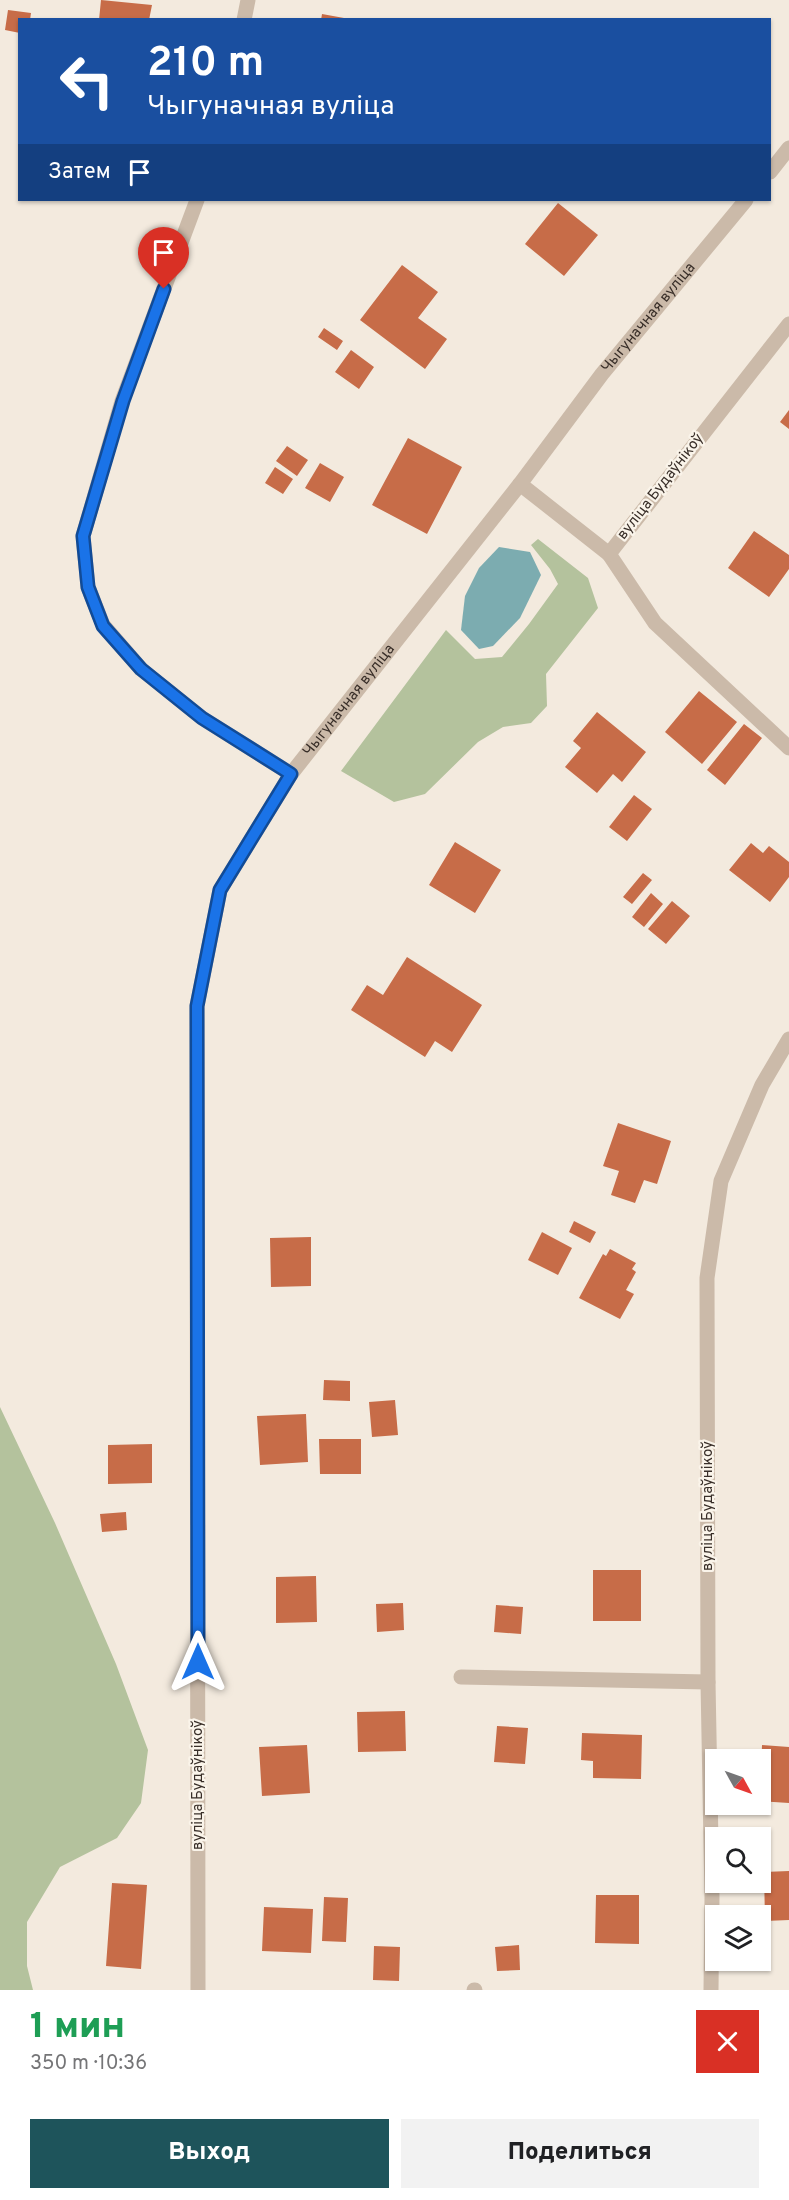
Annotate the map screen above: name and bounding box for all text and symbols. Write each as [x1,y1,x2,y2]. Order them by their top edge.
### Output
text: 210 m [147,38,264,91]
icon: left [48,42,126,120]
text: Чыгуначная вуліца [147,90,394,124]
icon: arrive [123,156,156,189]
text: Затем [48,159,111,186]
pin [138,227,189,289]
icon: arrive [147,236,180,269]
street label: Чыгуначная вуліца [597,259,700,377]
street label: вуліца Будаўнікоў [614,430,708,544]
street label: Чыгуначная вуліца [299,641,399,760]
street label: вуліца Будаўнікоў [699,1441,718,1571]
position arrow [166,1630,230,1694]
street label: вуліца Будаўнікоў [189,1720,208,1850]
north arrow [705,1749,771,1815]
map controls [705,1749,771,1971]
button: search [705,1827,771,1893]
button: layers [705,1905,771,1971]
text: 1 мин [30,2005,125,2051]
button: close [696,2010,759,2073]
text: 350 m · 10:36 [30,2051,147,2077]
button: Выход [30,2119,389,2188]
button: Поделиться [401,2119,759,2188]

